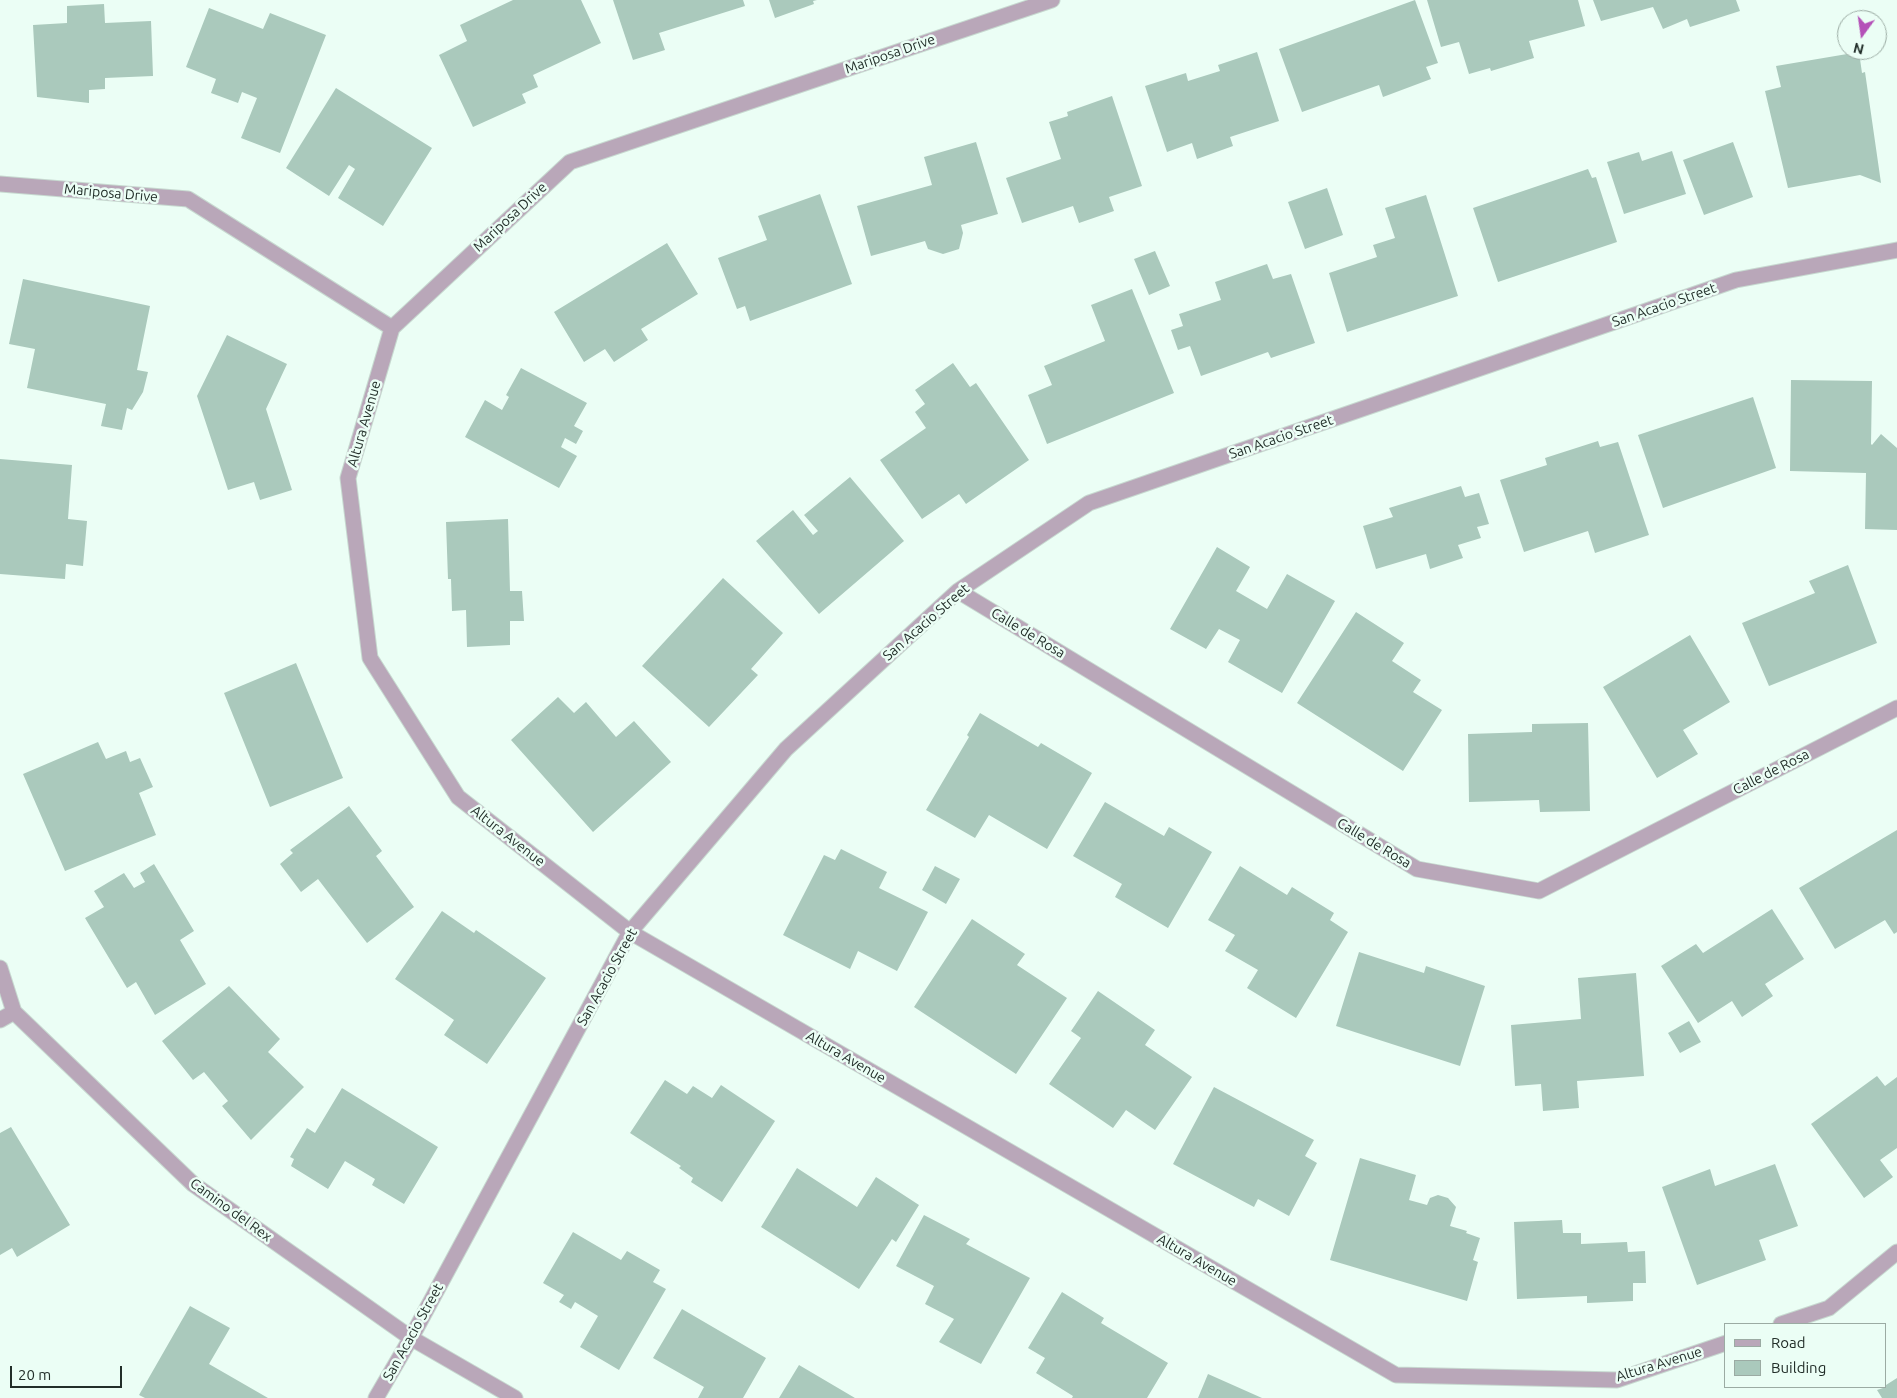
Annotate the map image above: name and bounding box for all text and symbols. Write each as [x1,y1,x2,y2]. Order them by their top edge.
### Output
north arrow [1837,10,1887,60]
street label: Mariposa Drive [843,31,937,77]
text: N [1852,40,1866,58]
street label: Mariposa Drive [470,179,550,255]
street label: Mariposa Drive [63,181,159,205]
street label: San Acacio Street [1610,279,1718,331]
street label: Altura Avenue [344,379,384,469]
street label: San Acacio Street [1227,411,1335,463]
street label: San Acacio Street [879,580,973,664]
street label: Calle de Rosa [988,604,1068,662]
street label: Calle de Rosa [1730,746,1812,798]
street label: Altura Avenue [468,802,548,870]
street label: Calle de Rosa [1334,814,1414,872]
street label: San Acacio Street [573,925,641,1029]
street label: Altura Avenue [803,1027,889,1087]
street label: Camino del Rex [187,1175,275,1245]
street label: Altura Avenue [1154,1230,1240,1290]
street label: San Acacio Street [379,1280,447,1384]
legend [1724,1323,1887,1388]
text: Road [1771,1334,1806,1351]
street label: Altura Avenue [1614,1343,1704,1385]
scale bar [12,1356,125,1388]
text: Building [1771,1359,1826,1376]
text: 20 m [18,1366,51,1383]

